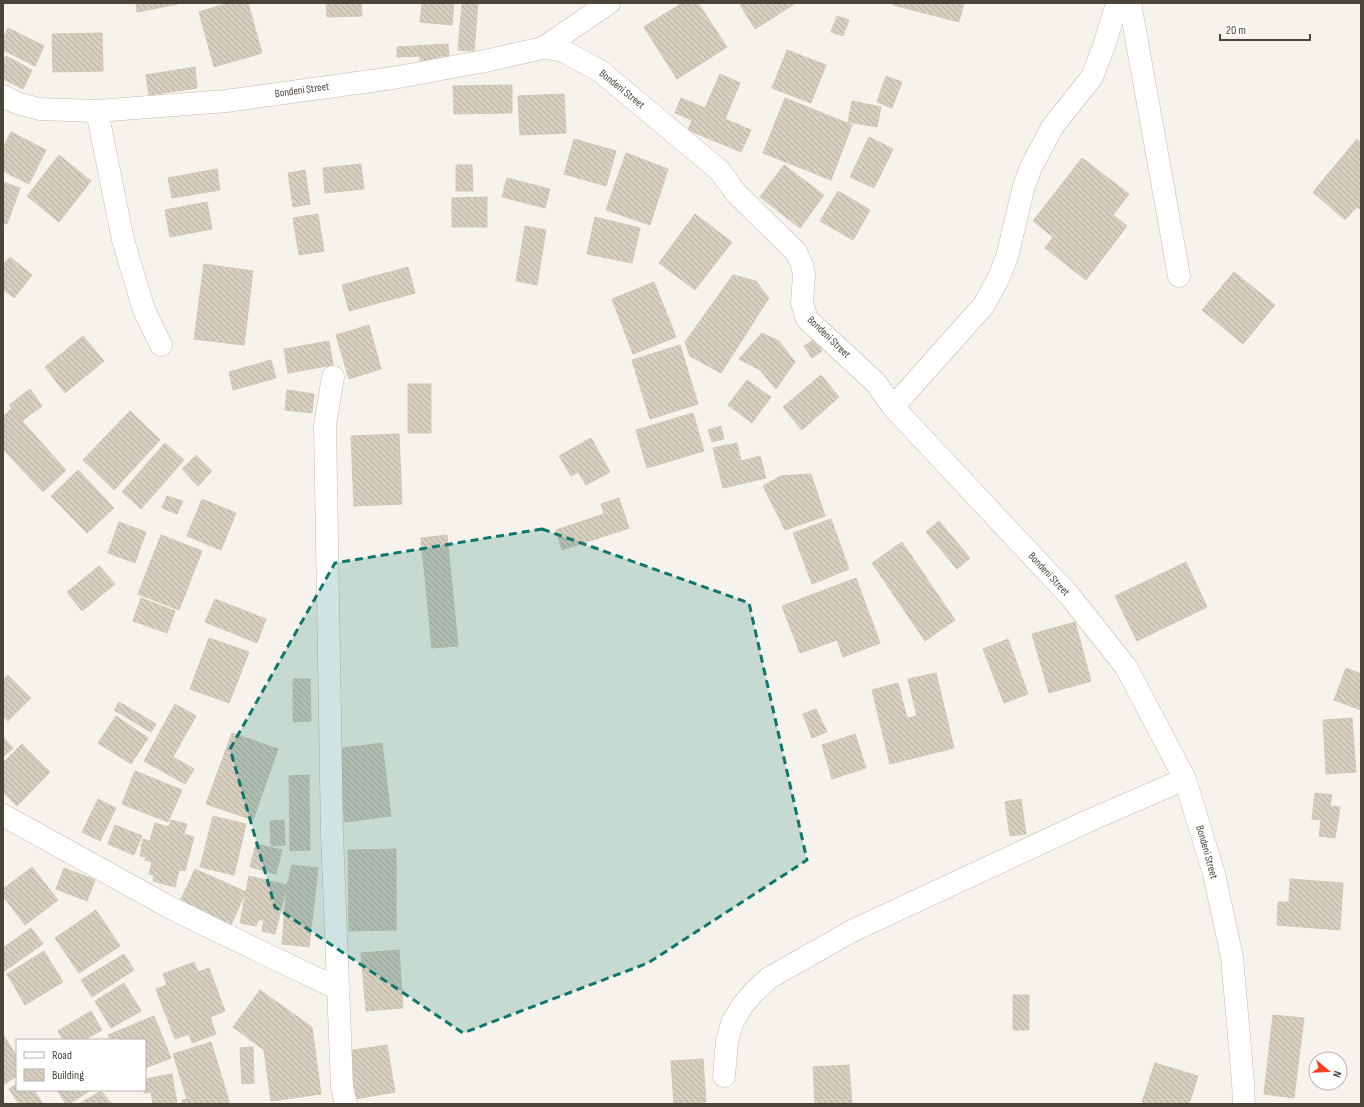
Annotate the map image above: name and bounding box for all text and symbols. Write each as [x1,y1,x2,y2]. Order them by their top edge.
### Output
scale bar [1220,16,1310,42]
text: 20 m [1226,23,1246,38]
street label: Bondeni Street [597,67,648,112]
street label: Bondeni Street [274,80,331,100]
street label: Bondeni Street [805,313,854,361]
street label: Bondeni Street [1026,549,1073,599]
street label: Bondeni Street [1193,824,1221,881]
legend [16,1039,146,1091]
text: Road [52,1048,72,1063]
north arrow [1308,1051,1348,1091]
text: Building [52,1068,84,1083]
text: N [1330,1069,1344,1079]

